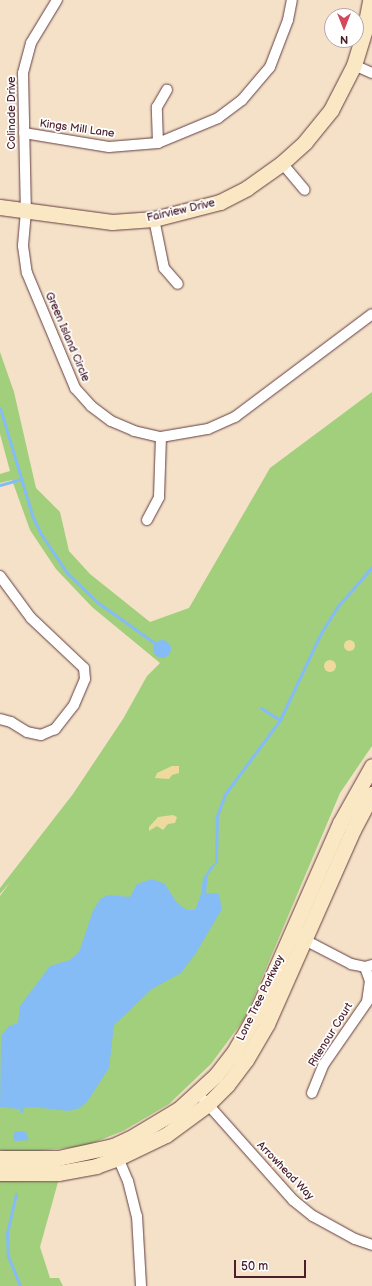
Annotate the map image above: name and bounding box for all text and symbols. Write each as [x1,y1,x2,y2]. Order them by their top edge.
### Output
north arrow [324,8,364,48]
text: N [340,33,348,46]
street label: Colinade Drive [5,76,19,150]
street label: Kings Mill Lane [39,117,115,141]
street label: Fairview Drive [146,197,216,225]
street label: Green Island Circle [42,290,92,384]
street label: Lone Tree Parkway [234,953,288,1043]
street label: Ritenour Court [306,1001,356,1069]
street label: Arrowhead Way [254,1139,316,1203]
scale bar [236,1252,308,1278]
text: 50 m [241,1259,268,1274]

